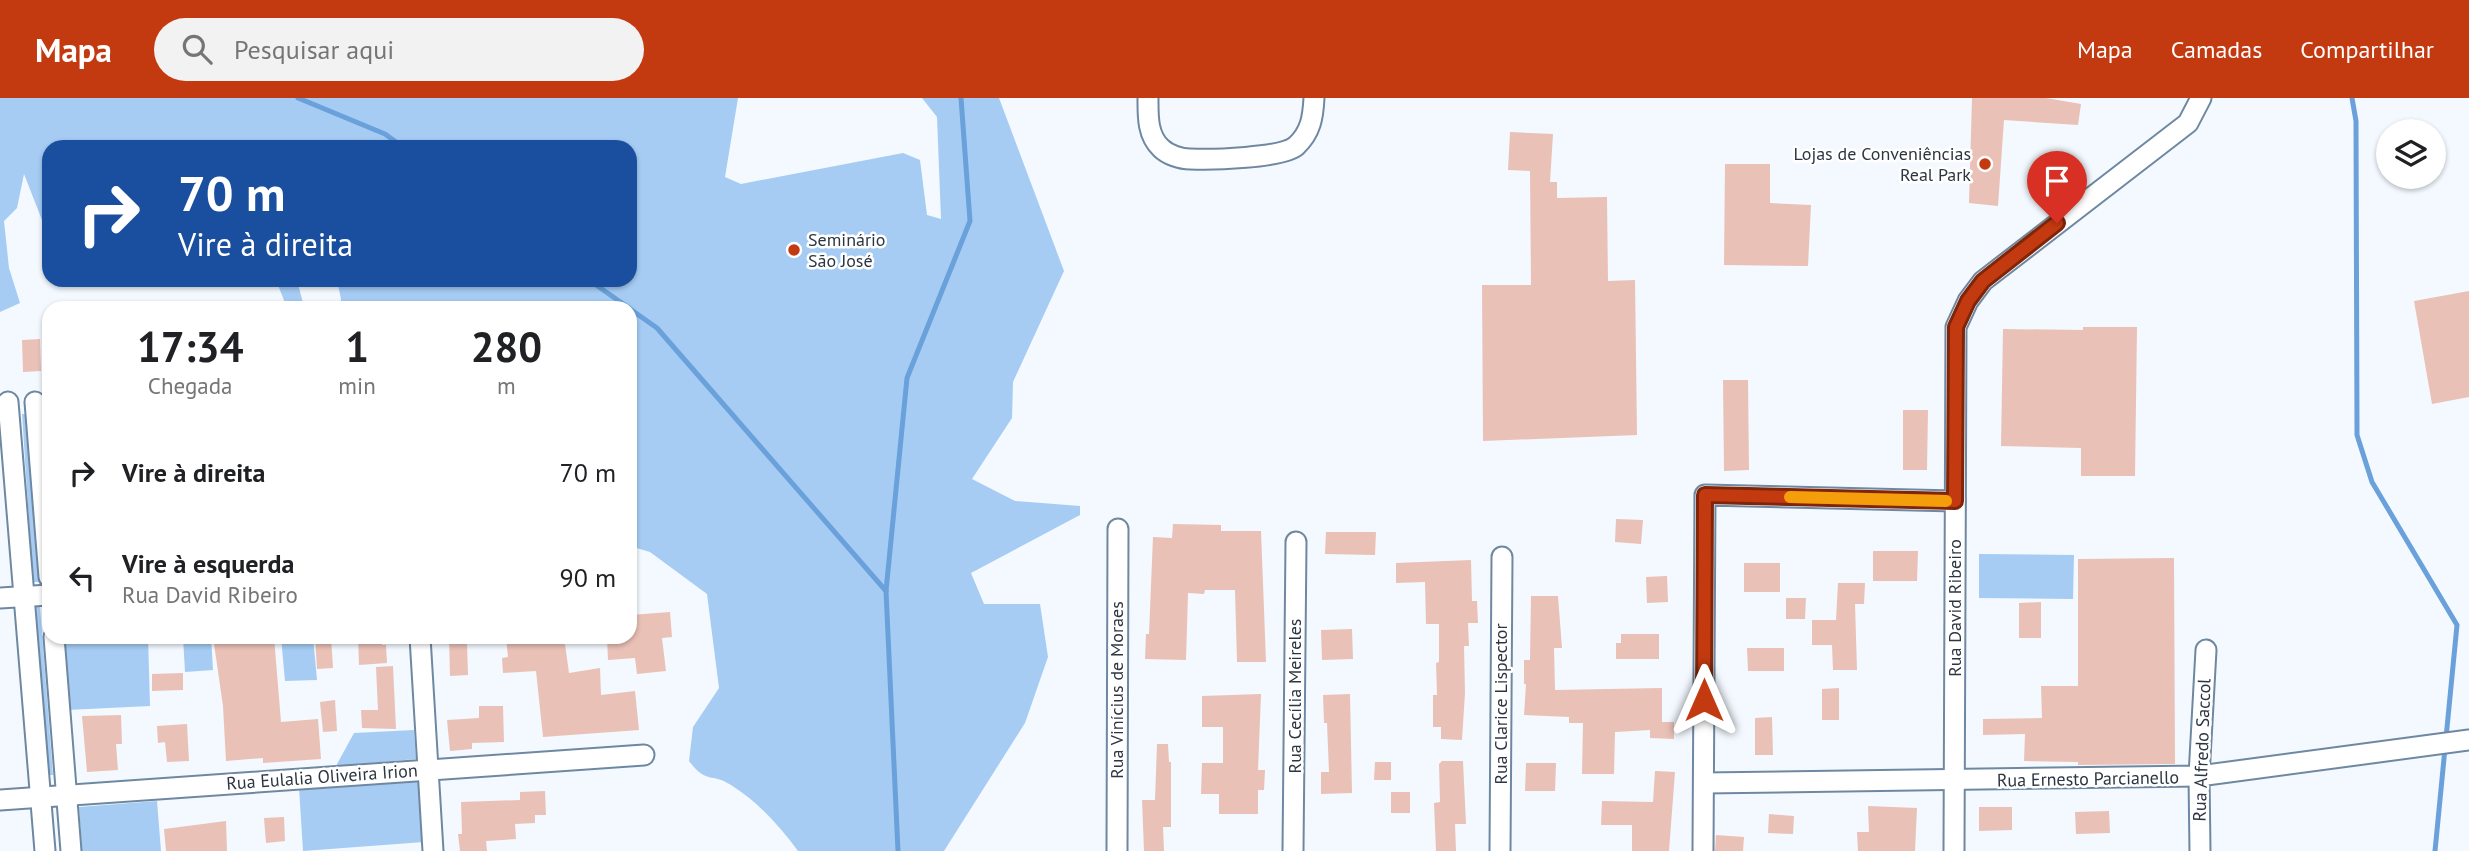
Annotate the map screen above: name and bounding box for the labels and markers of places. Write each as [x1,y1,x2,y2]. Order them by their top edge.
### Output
place label: Lojas de Conveniências Real Park [1793,142,1971,186]
pin [2027,151,2087,223]
marker: Lojas de Conveniências Real Park [1977,156,1993,172]
place label: Seminário São José [808,228,886,272]
marker: Seminário São José [786,242,802,258]

